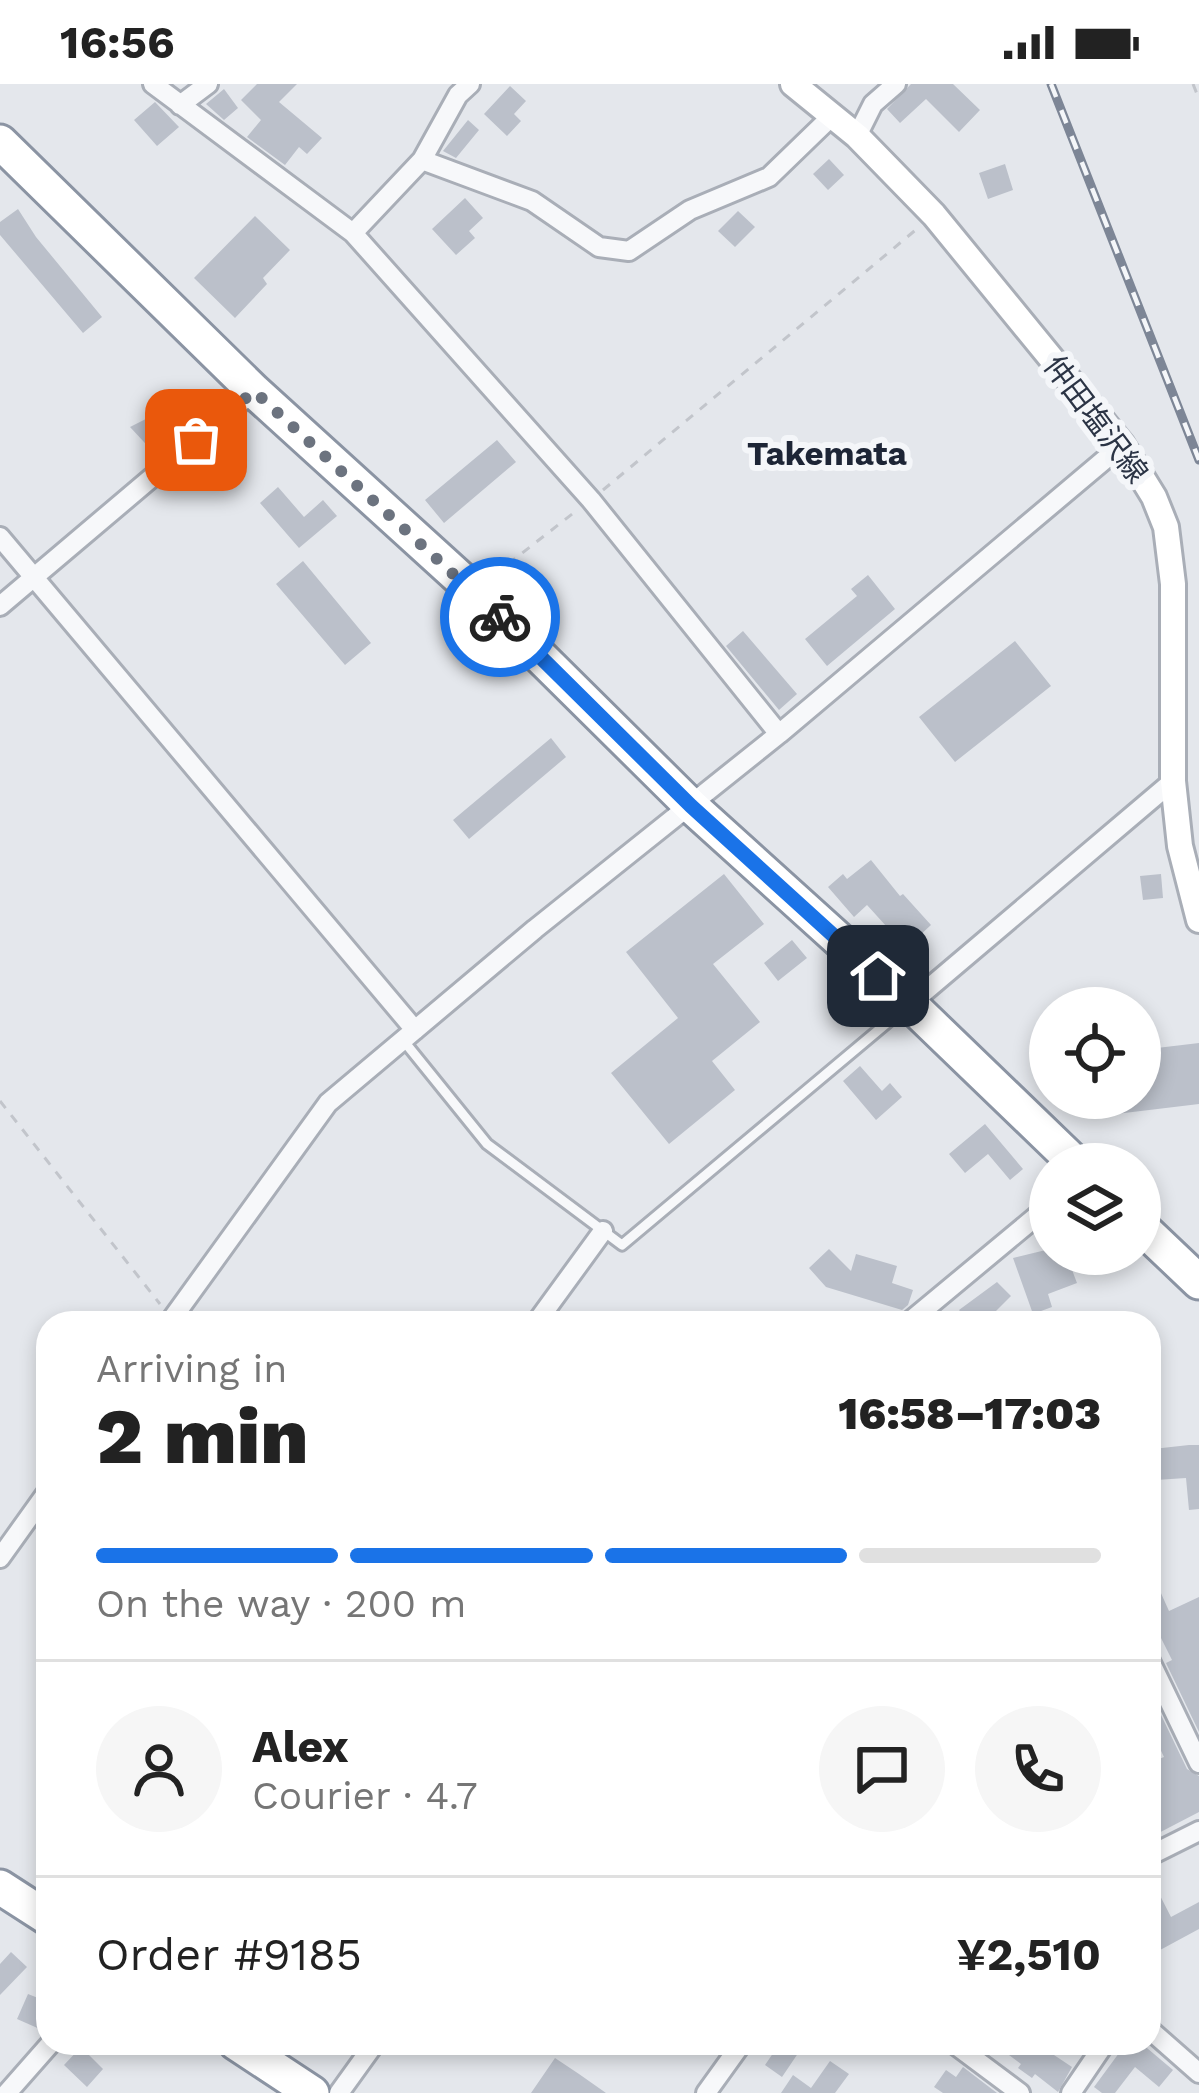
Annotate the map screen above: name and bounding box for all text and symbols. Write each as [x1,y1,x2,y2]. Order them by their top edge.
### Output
text: 16:56 [60,16,175,69]
street label: 仲田塩沢線 [1037,349,1155,489]
pin [145,389,247,491]
icon: bag [163,407,229,473]
district label: Takemata [747,434,907,473]
courier [440,557,560,677]
icon: bike [467,584,533,650]
pin [827,925,929,1027]
icon: home [845,943,911,1009]
map controls [1029,987,1161,1275]
button: locate [1029,987,1161,1119]
button: layers [1029,1143,1161,1275]
text: Arriving in [96,1346,287,1391]
text: 16:58–17:03 [838,1387,1101,1440]
text: 2 min [96,1390,309,1482]
text: On the way · 200 m [96,1581,466,1626]
button: person [96,1706,222,1832]
button: chat [819,1706,945,1832]
button: phone [975,1706,1101,1832]
text: Alex [252,1720,349,1773]
text: Courier · 4.7 [252,1773,478,1818]
text: Order #9185 [96,1928,362,1981]
text: ¥2,510 [957,1928,1101,1981]

